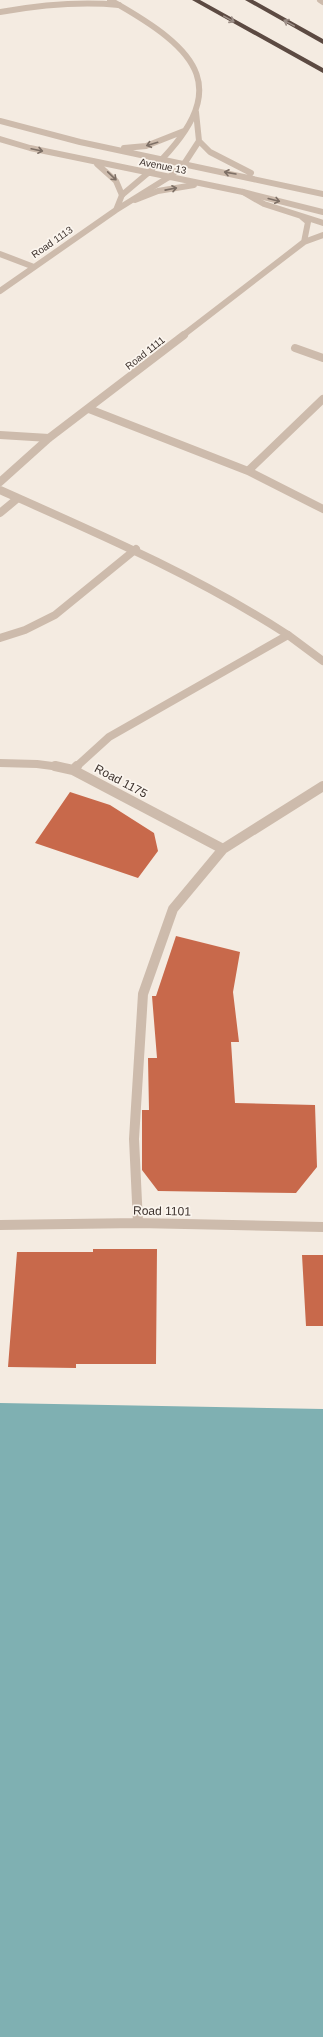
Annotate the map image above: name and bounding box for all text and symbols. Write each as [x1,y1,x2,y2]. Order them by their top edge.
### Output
one-way arrow [223,15,235,23]
one-way arrow [283,18,295,26]
one-way arrow [146,141,159,148]
one-way arrow [31,146,44,154]
street label: Avenue 13 [139,156,188,176]
one-way arrow [224,168,237,176]
one-way arrow [107,171,117,181]
one-way arrow [164,184,177,192]
one-way arrow [267,196,280,204]
street label: Road 1113 [29,224,75,260]
street label: Road 1111 [123,334,167,372]
street label: Road 1175 [92,761,150,801]
street label: Road 1101 [133,1203,191,1219]

